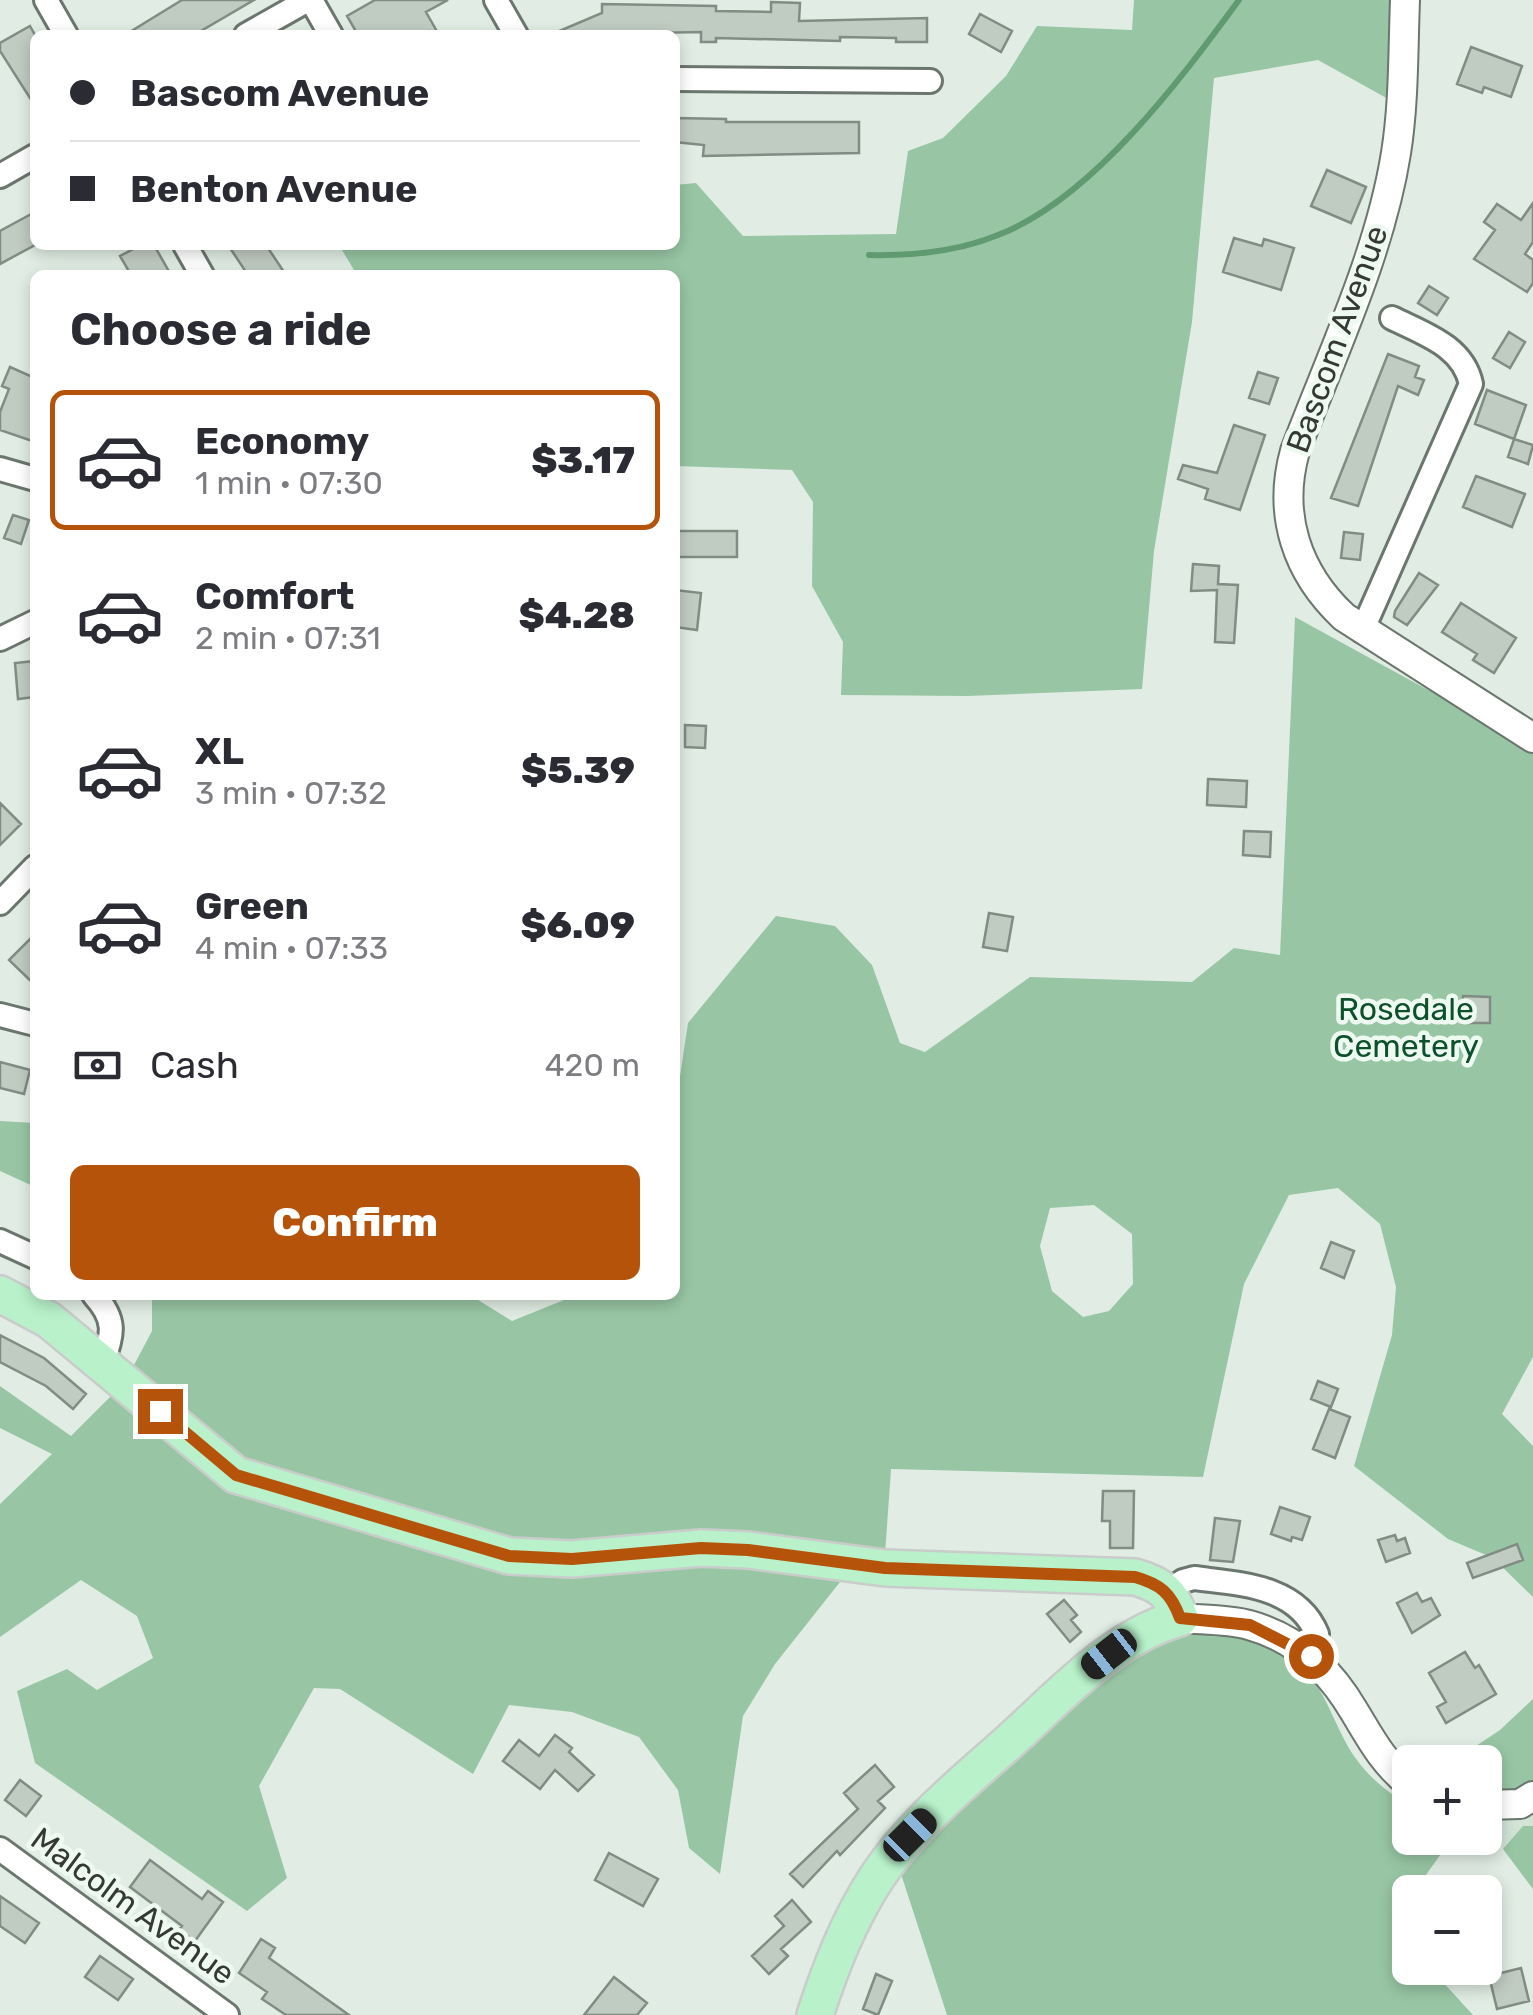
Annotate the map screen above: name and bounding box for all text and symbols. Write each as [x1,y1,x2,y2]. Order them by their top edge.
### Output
text: Bascom Avenue [130,70,429,116]
text: Benton Avenue [130,166,418,212]
street label: Bascom Avenue [1278,220,1396,458]
text: Choose a ride [70,303,372,356]
icon: car [75,415,165,505]
text: Economy [195,418,369,464]
text: $3.17 [531,437,635,483]
text: 1 min · 07:30 [195,464,383,502]
icon: car [75,570,165,660]
text: Comfort [195,573,354,619]
text: $4.28 [519,592,635,638]
text: 2 min · 07:31 [195,619,381,657]
icon: car [75,725,165,815]
text: XL [195,728,244,774]
text: $5.39 [521,747,635,793]
text: 3 min · 07:32 [195,774,387,812]
icon: car [75,880,165,970]
text: Green [195,883,309,929]
text: $6.09 [520,902,635,948]
text: 4 min · 07:33 [195,929,388,967]
park label: Rosedale Cemetery [1333,990,1479,1065]
icon: cash [70,1038,125,1093]
text: Cash [150,1042,239,1088]
text: 420 m [545,1046,640,1084]
button: Confirm [70,1165,640,1280]
route end [138,1389,183,1434]
car [1076,1624,1142,1684]
route start [1289,1634,1334,1679]
map controls [1392,1745,1502,1985]
button: + [1392,1745,1502,1855]
car [878,1803,942,1867]
street label: Malcolm Avenue [24,1819,242,1993]
button: − [1392,1875,1502,1985]

